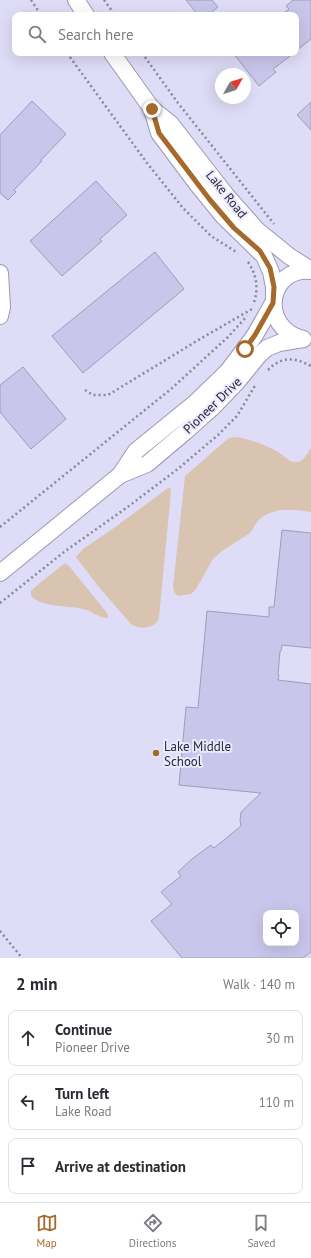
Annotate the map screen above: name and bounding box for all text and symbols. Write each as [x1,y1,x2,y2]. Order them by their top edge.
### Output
search box [12,12,299,56]
icon: search [26,23,48,45]
text: Search here [58,25,134,44]
north arrow [215,68,251,104]
route end [143,100,161,118]
street label: Lake Road [202,167,251,222]
route start [236,340,254,358]
street label: Pioneer Drive [179,373,245,437]
place label: Lake Middle School [164,738,231,770]
marker: Lake Middle School [151,748,161,758]
map controls [263,910,299,946]
button: locate [263,910,299,946]
text: 2 min [16,973,57,995]
text: Walk · 140 m [223,976,295,993]
text: Continue [55,1020,112,1039]
icon: ahead [17,1027,39,1049]
text: 30 m [266,1030,294,1047]
text: Pioneer Drive [55,1039,130,1056]
text: Turn left [55,1084,109,1103]
icon: left [17,1091,39,1113]
text: 110 m [259,1094,294,1111]
text: Lake Road [55,1103,112,1120]
icon: arrive [17,1155,39,1177]
text: Arrive at destination [55,1157,186,1176]
tab: Map [36,1212,58,1250]
tab: Directions [129,1212,176,1250]
tab: Saved [247,1212,275,1250]

